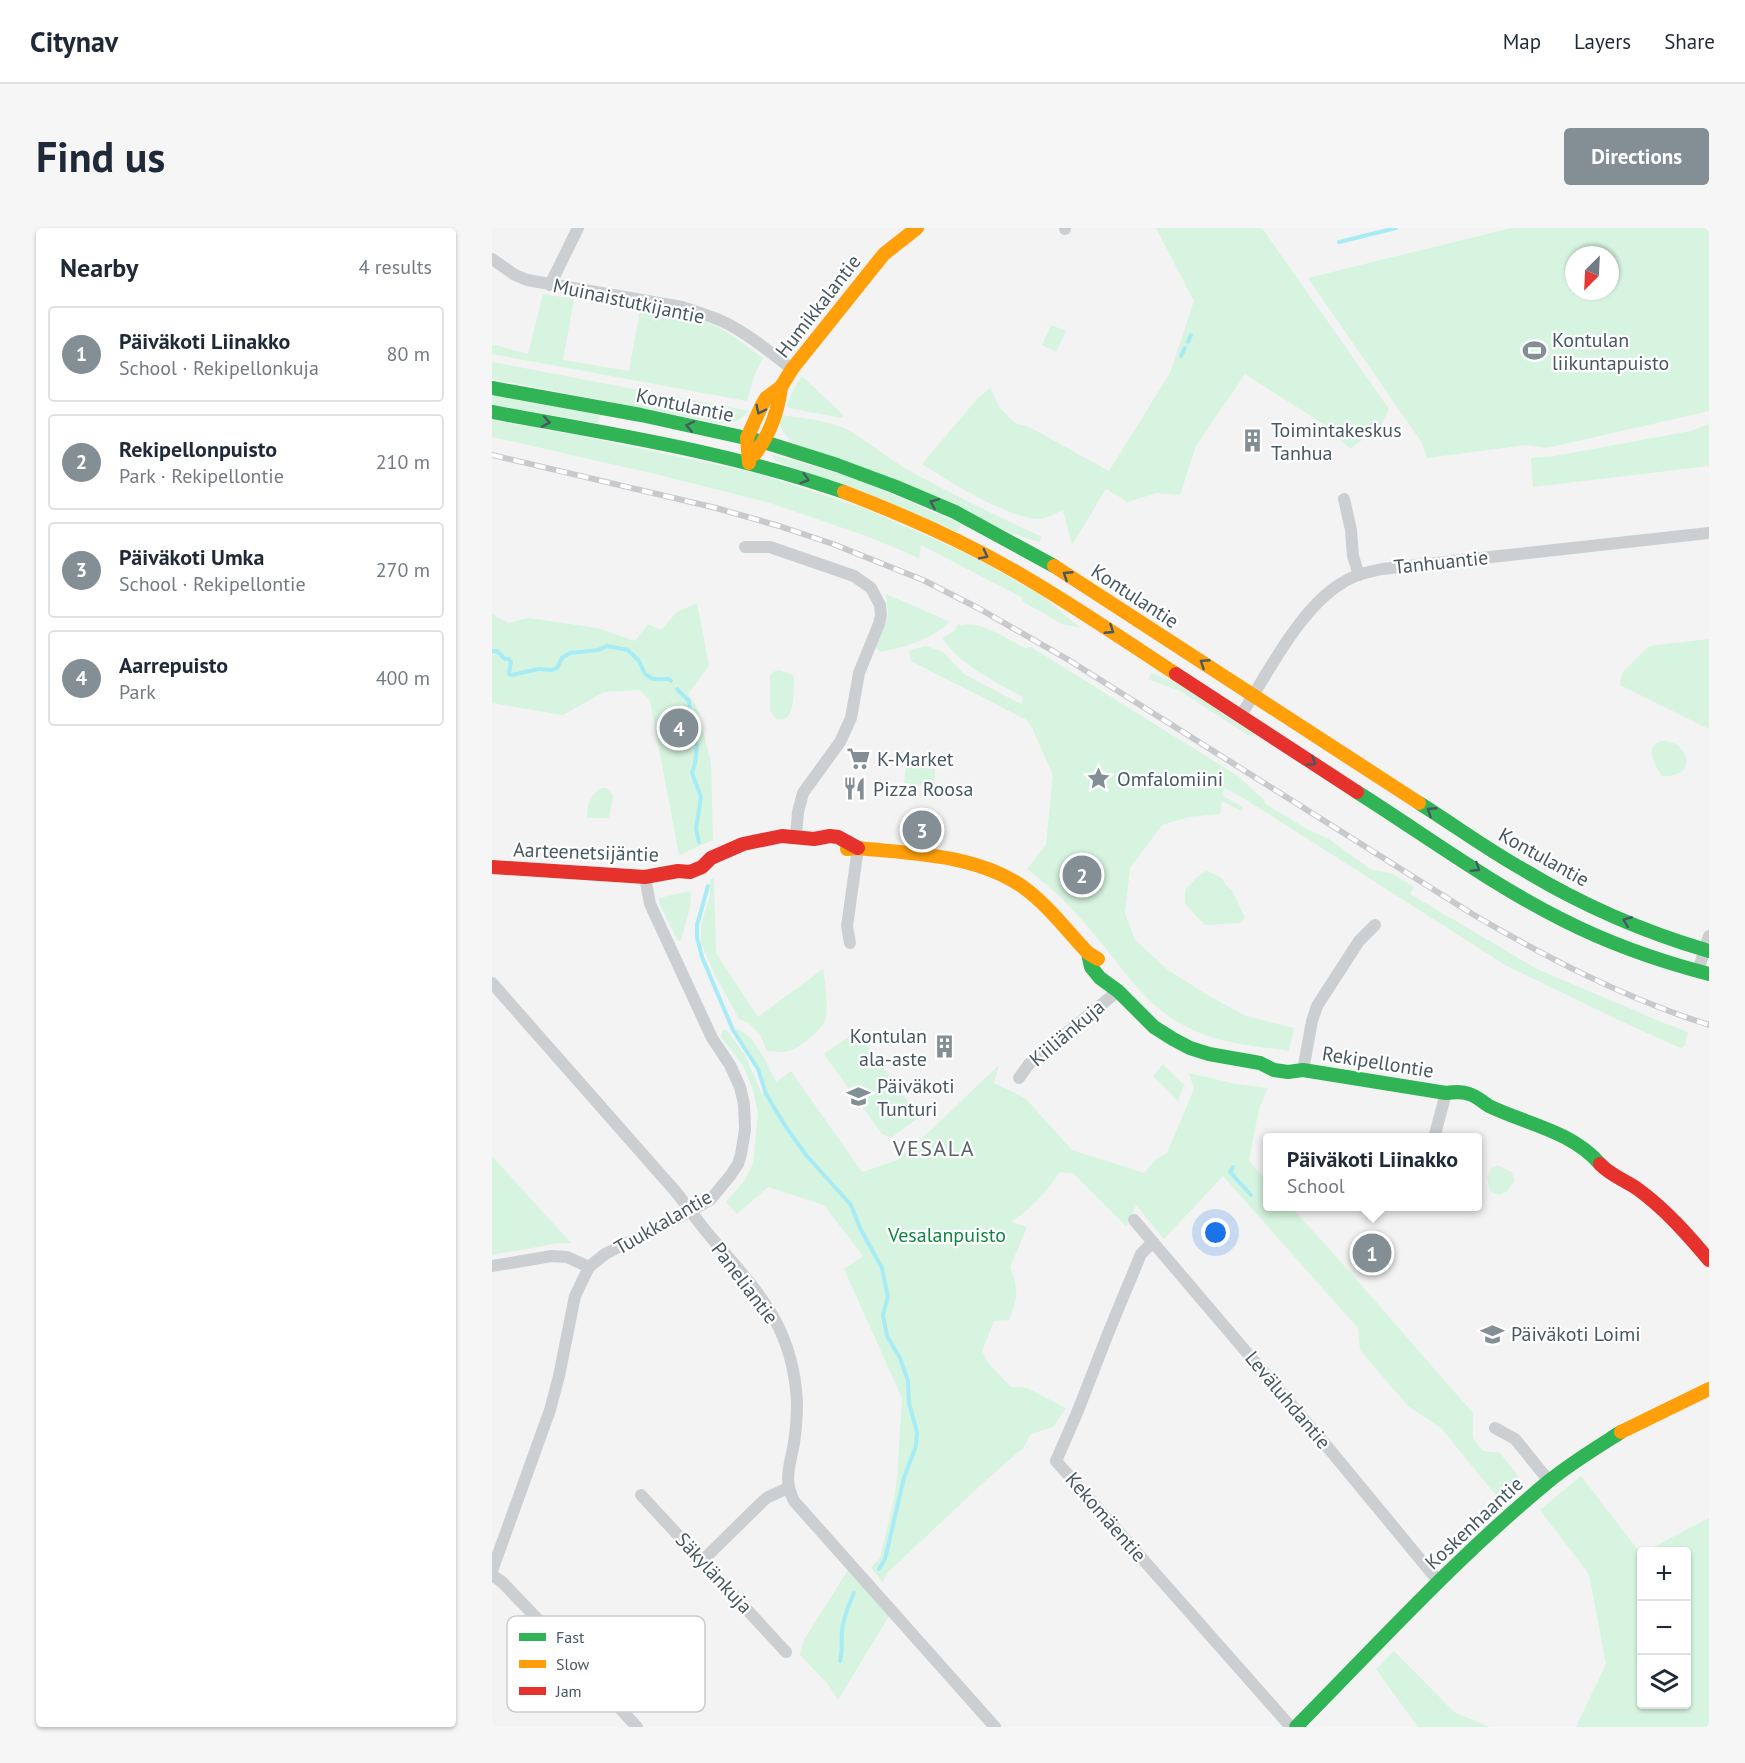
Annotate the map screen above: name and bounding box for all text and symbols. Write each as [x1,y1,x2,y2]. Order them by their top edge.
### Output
text: Citynav [30,23,118,60]
text: Map [1503,28,1541,55]
text: Layers [1574,28,1631,55]
text: Share [1664,28,1715,55]
button: Directions [1564,128,1709,185]
text: Find us [36,129,165,184]
north arrow [1565,246,1619,300]
street label: Humikkalantie [770,249,866,363]
text: Nearby [60,251,138,284]
text: 4 results [359,254,432,280]
street label: Muinaistutkijantie [551,272,707,330]
text: Päiväkoti Liinakko [119,327,290,355]
place label: Kontulan liikuntapuisto [1552,327,1669,376]
sports icon: Kontulan liikuntapuisto [1521,338,1547,364]
text: 1 [76,341,87,367]
text: 80 m [387,341,430,367]
text: School · Rekipellonkuja [119,355,319,381]
street label: Kontulantie [634,382,736,428]
one-way arrow [756,403,768,414]
one-way arrow [540,415,550,428]
place label: Toimintakeskus Tanhua [1271,417,1402,466]
one-way arrow [685,420,695,433]
building icon: Toimintakeskus Tanhua [1240,428,1266,454]
text: Rekipellonpuisto [119,435,277,463]
text: 2 [76,449,87,475]
text: 210 m [376,449,430,475]
text: Park · Rekipellontie [119,463,284,489]
one-way arrow [799,472,810,484]
one-way arrow [929,498,940,510]
text: Päiväkoti Umka [119,543,264,571]
street label: Tanhuantie [1393,544,1489,580]
one-way arrow [978,548,989,559]
text: 3 [76,557,87,583]
text: 270 m [376,557,430,583]
street label: Kontulantie [1086,558,1184,634]
one-way arrow [1063,570,1073,582]
text: School · Rekipellontie [119,571,306,597]
one-way arrow [1103,623,1114,634]
text: Aarrepuisto [119,651,228,679]
one-way arrow [1200,659,1210,671]
text: 4 [76,665,87,691]
text: 400 m [376,665,430,691]
text: Park [119,679,156,705]
pin: 4 [660,706,699,750]
supermarket icon: K-Market [846,746,872,772]
place label: K-Market [877,746,954,772]
one-way arrow [1305,755,1316,766]
place icon: Omfalomiini [1086,766,1112,792]
place label: Omfalomiini [1117,766,1223,792]
restaurant icon: Pizza Roosa [842,776,868,802]
place label: Pizza Roosa [873,776,973,802]
one-way arrow [1427,807,1438,818]
pin: 3 [902,808,942,852]
street label: Kontulantie [1494,822,1594,892]
street label: Aarteenetsijäntie [513,836,659,868]
pin: 2 [1062,852,1102,898]
one-way arrow [1469,861,1480,872]
one-way arrow [1622,916,1633,928]
street label: Kiiliänkuja [1024,994,1110,1072]
place label: Kontulan ala-aste [850,1023,927,1072]
building icon: Kontulan ala-aste [932,1034,958,1060]
street label: Rekipellontie [1320,1040,1436,1084]
place label: Päiväkoti Tunturi [877,1073,955,1122]
school or university icon: Päiväkoti Tunturi [846,1084,872,1110]
popup [1263,1133,1482,1211]
district label: VESALA [892,1134,975,1162]
text: Päiväkoti Liinakko [1287,1145,1458,1173]
text: School [1287,1173,1345,1199]
street label: Tuukkalantie [609,1184,717,1260]
your location [1201,1218,1230,1247]
park label: Vesalanpuisto [887,1222,1006,1248]
pin: 1 [1352,1230,1392,1276]
street label: Paneliantie [706,1237,784,1329]
school or university icon: Päiväkoti Loimi [1480,1321,1506,1347]
place label: Päiväkoti Loimi [1511,1321,1641,1347]
street label: Leväluhdantie [1239,1346,1337,1454]
street label: Kekomäentie [1060,1467,1152,1567]
street label: Koskenhaantie [1419,1471,1529,1575]
street label: Säkylänkuja [670,1527,758,1619]
map controls [1637,1547,1691,1709]
button: + [1637,1547,1691,1601]
button: − [1637,1601,1691,1655]
legend [507,1616,705,1712]
text: Fast [556,1627,585,1647]
text: Slow [556,1654,590,1674]
button: layers [1637,1655,1691,1709]
text: Jam [555,1681,582,1701]

